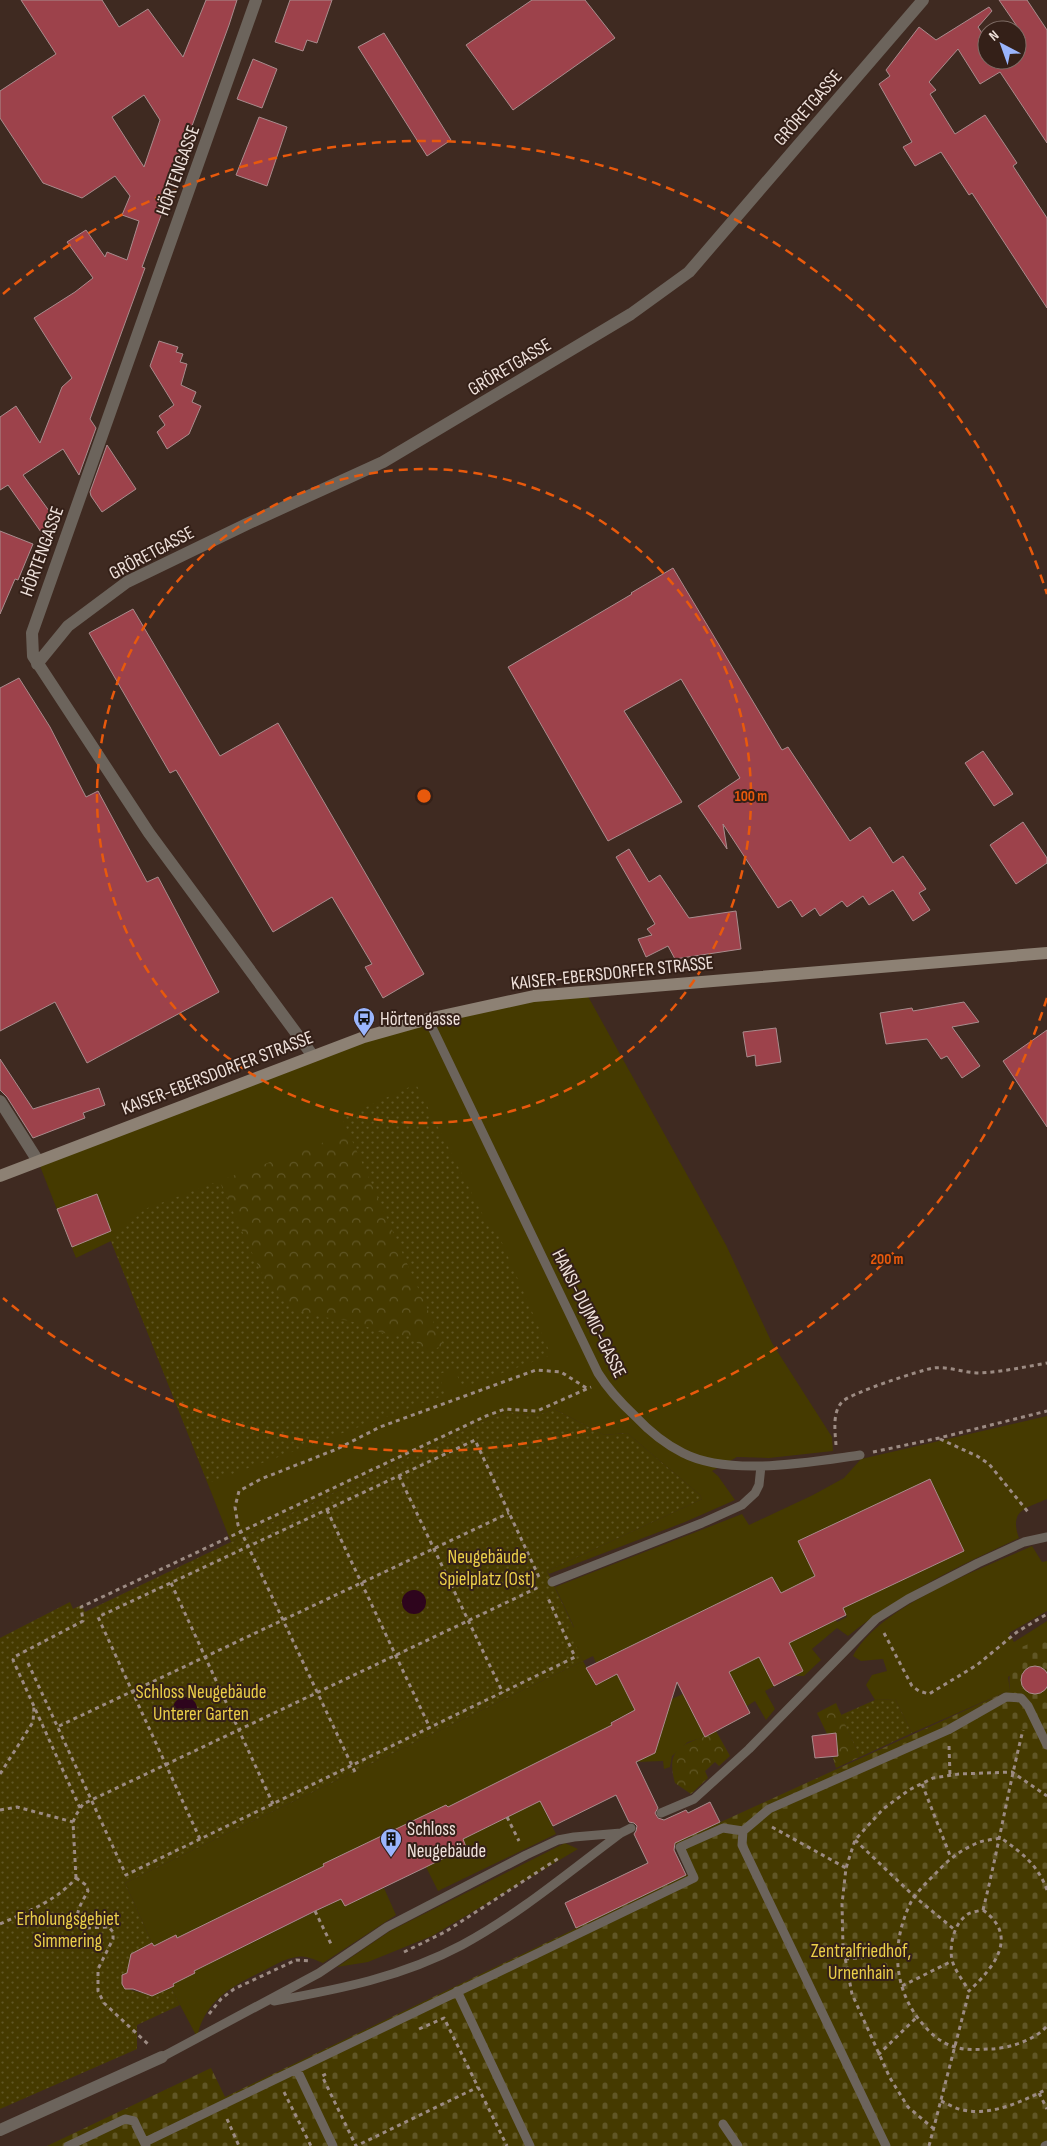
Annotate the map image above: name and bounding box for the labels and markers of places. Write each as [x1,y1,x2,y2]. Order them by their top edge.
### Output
centre of rings [415,787,433,805]
bus stop icon: Hörtengasse [352,1006,376,1037]
place label: Hörtengasse [380,1008,460,1031]
place label: Schloss Neugebäude [407,1818,486,1863]
building icon: Schloss Neugebäude [379,1827,403,1858]

